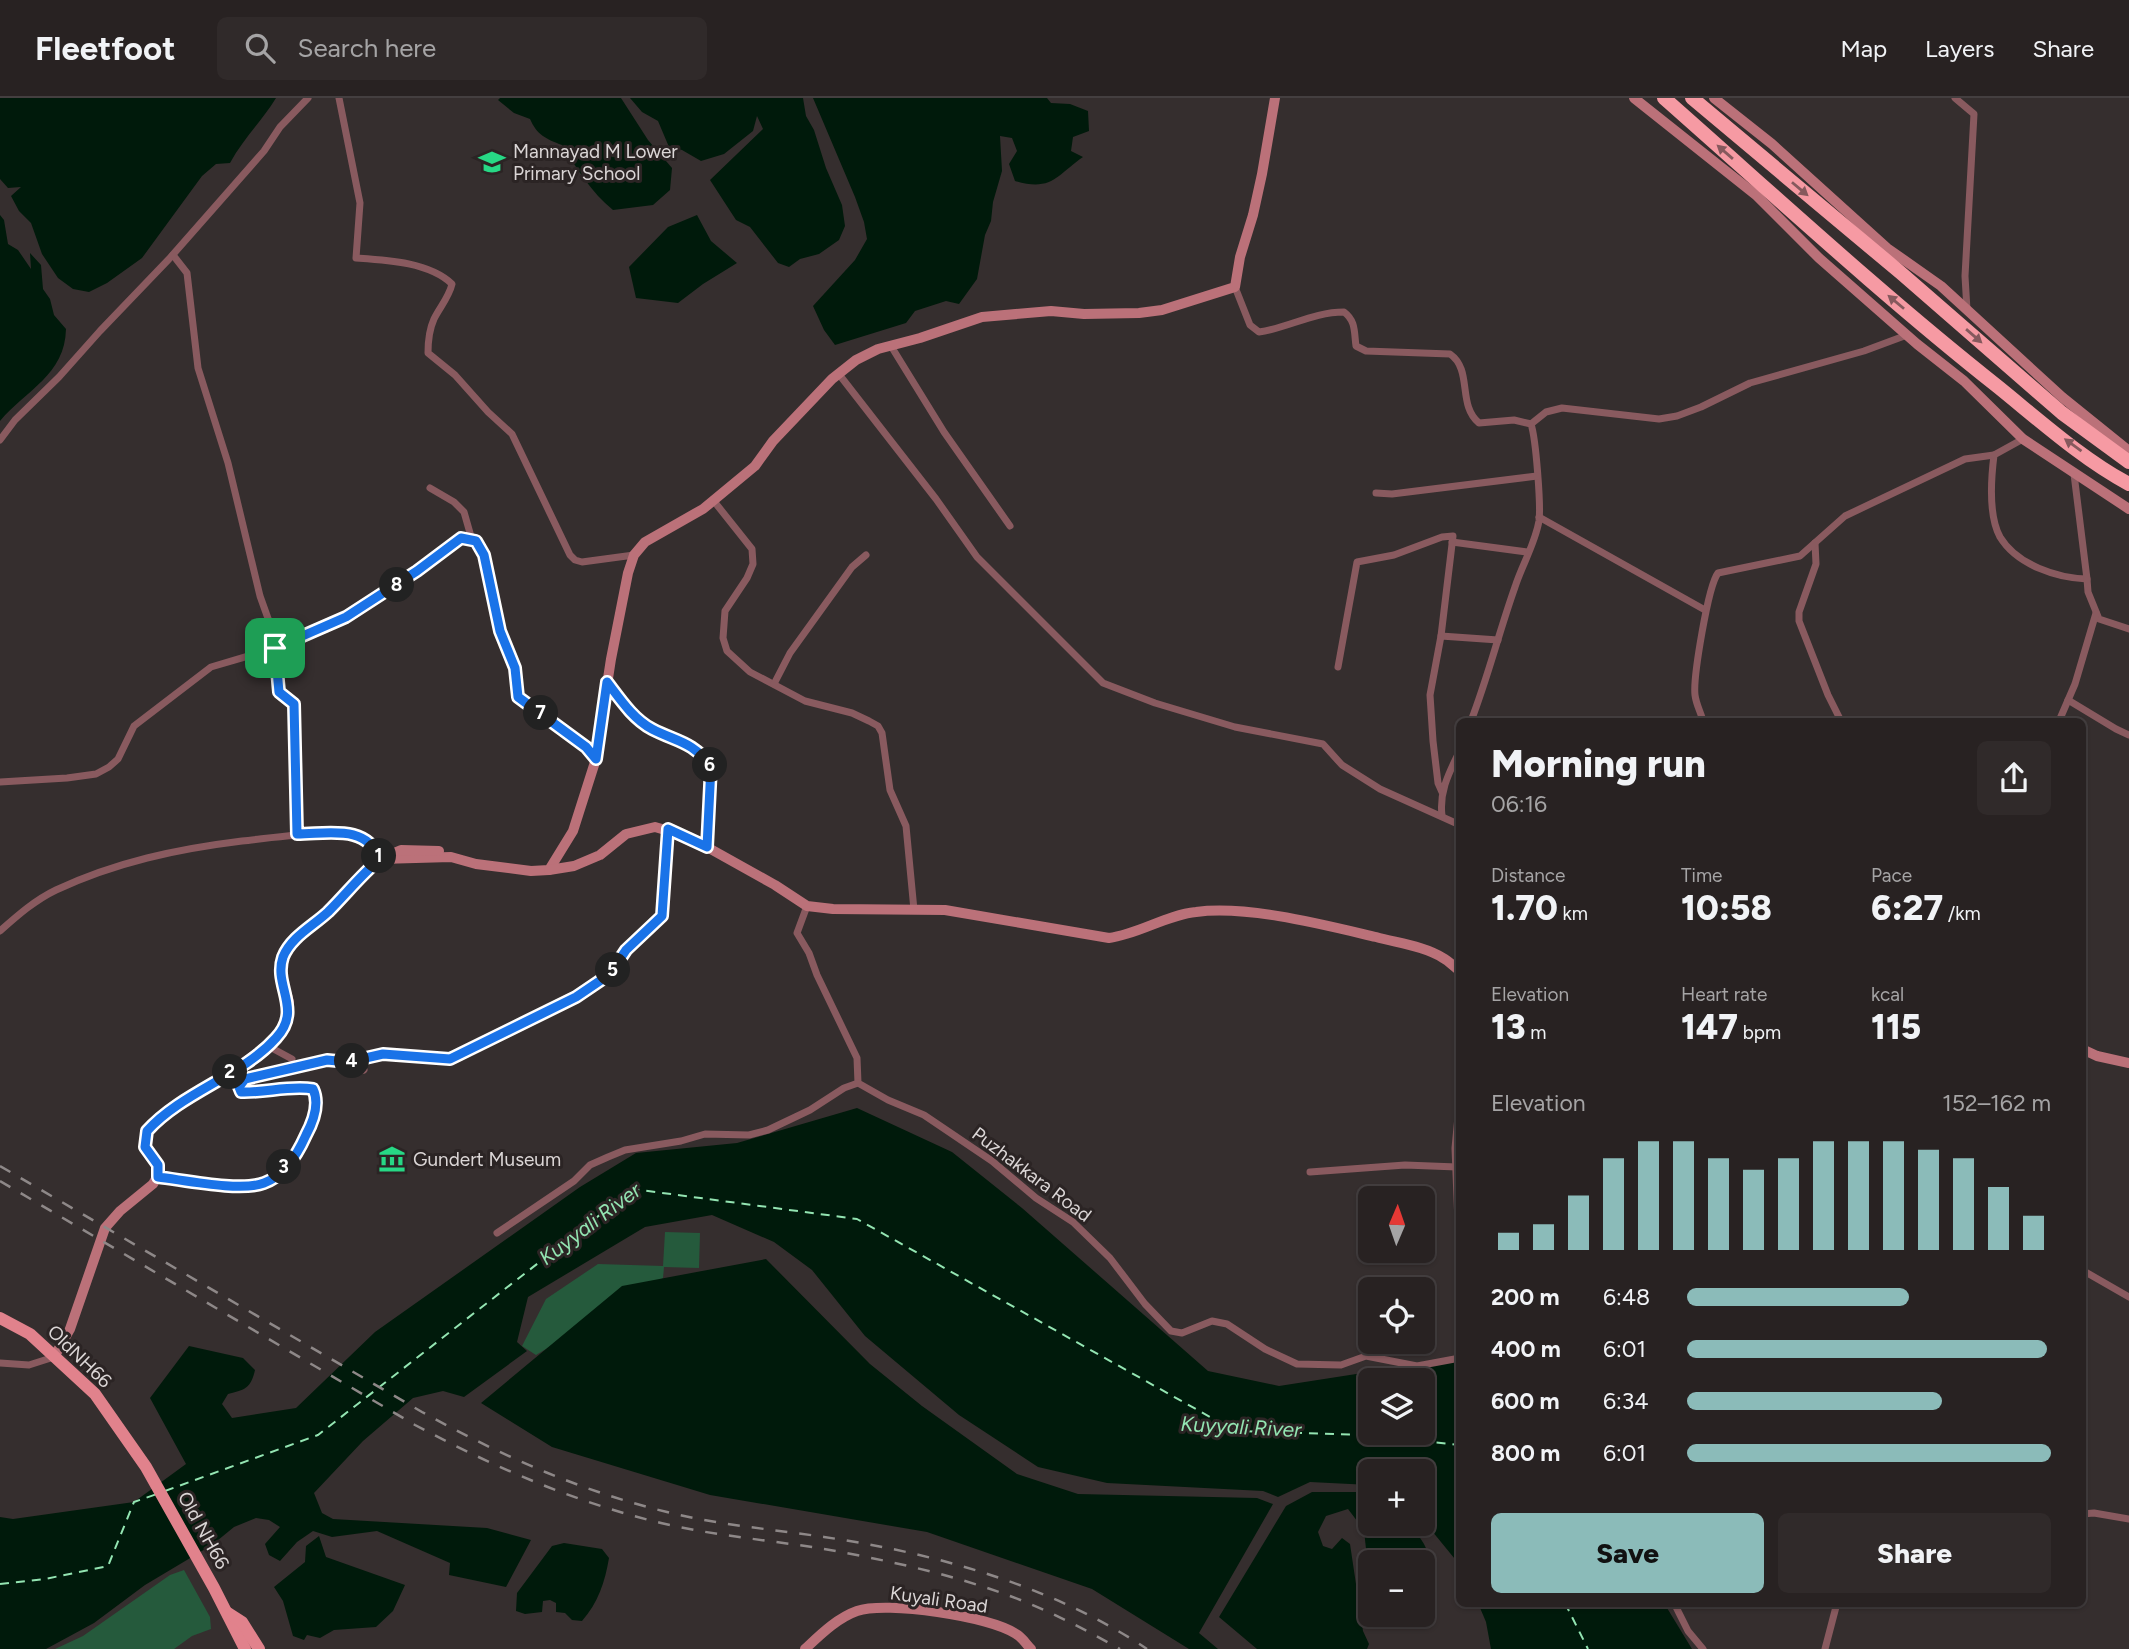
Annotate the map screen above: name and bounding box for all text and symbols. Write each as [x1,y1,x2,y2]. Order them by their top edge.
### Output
search box [217,17,707,80]
text: Fleetfoot [35,29,175,68]
icon: search [241,29,279,67]
text: Search here [297,32,436,64]
text: Map [1840,34,1887,63]
text: Layers [1925,34,1994,63]
text: Share [2032,34,2094,63]
place label: Mannayad M Lower Primary School [513,140,678,185]
one-way arrow [1716,144,1734,160]
school or university icon: Mannayad M Lower Primary School [477,147,507,177]
one-way arrow [1792,181,1809,196]
one-way arrow [1887,294,1905,310]
one-way arrow [1965,328,1982,343]
one-way arrow [2064,438,2082,452]
pin: 8 [380,568,414,602]
text: 8 [391,573,402,596]
pin [245,618,305,678]
icon: arrive [256,629,294,667]
pin: 7 [524,696,558,730]
text: 7 [535,701,546,724]
text: Morning run [1491,741,1706,787]
button: share [1977,741,2051,815]
pin: 6 [692,748,728,782]
text: 6 [704,753,715,776]
text: 06:16 [1491,790,1547,818]
pin: 1 [362,838,396,874]
text: 1 [374,844,383,867]
text: Distance [1491,864,1565,887]
text: Time [1681,864,1722,887]
text: Pace [1871,864,1912,887]
text: 1.70 [1491,887,1558,929]
text: 10:58 [1681,887,1772,929]
text: 6:27 [1871,887,1943,929]
text: km [1558,902,1588,925]
text: /km [1943,902,1981,925]
pin: 5 [596,952,630,988]
text: 5 [607,958,618,981]
text: Elevation [1491,983,1569,1006]
text: Heart rate [1681,983,1767,1006]
text: kcal [1871,983,1904,1006]
text: 13 [1491,1006,1526,1048]
text: 147 [1681,1006,1738,1048]
text: 115 [1871,1006,1921,1048]
text: m [1526,1021,1546,1044]
text: bpm [1738,1021,1781,1044]
pin: 4 [334,1044,370,1079]
text: 4 [345,1049,358,1072]
pin: 2 [212,1054,247,1090]
text: 2 [224,1060,235,1083]
text: Elevation [1491,1089,1586,1117]
text: 152–162 m [1942,1089,2051,1117]
street label: Puzhakkara Road [967,1122,1096,1227]
museum icon: Gundert Museum [377,1144,407,1174]
place label: Gundert Museum [413,1148,561,1171]
pin: 3 [266,1150,302,1184]
text: 3 [278,1155,289,1178]
water label: Kuyyali River [534,1177,646,1270]
north arrow [1358,1186,1435,1264]
map controls [1358,1186,1435,1627]
button: locate [1358,1277,1435,1354]
text: 200 m [1491,1283,1560,1311]
text: 6:48 [1603,1283,1650,1311]
street label: OldNH66 [43,1320,117,1393]
text: 400 m [1491,1335,1561,1363]
text: 6:01 [1603,1335,1646,1363]
button: layers [1358,1368,1435,1445]
text: 600 m [1491,1387,1560,1415]
text: 6:34 [1603,1387,1649,1415]
water label: Kuyyali River [1180,1411,1303,1442]
text: 800 m [1491,1439,1560,1467]
text: 6:01 [1603,1439,1646,1467]
button: + [1358,1459,1435,1536]
street label: Old NH66 [173,1487,234,1573]
button: Save [1491,1513,1764,1593]
button: Share [1778,1513,2051,1593]
button: − [1358,1550,1435,1627]
street label: Kuyali Road [888,1581,989,1618]

